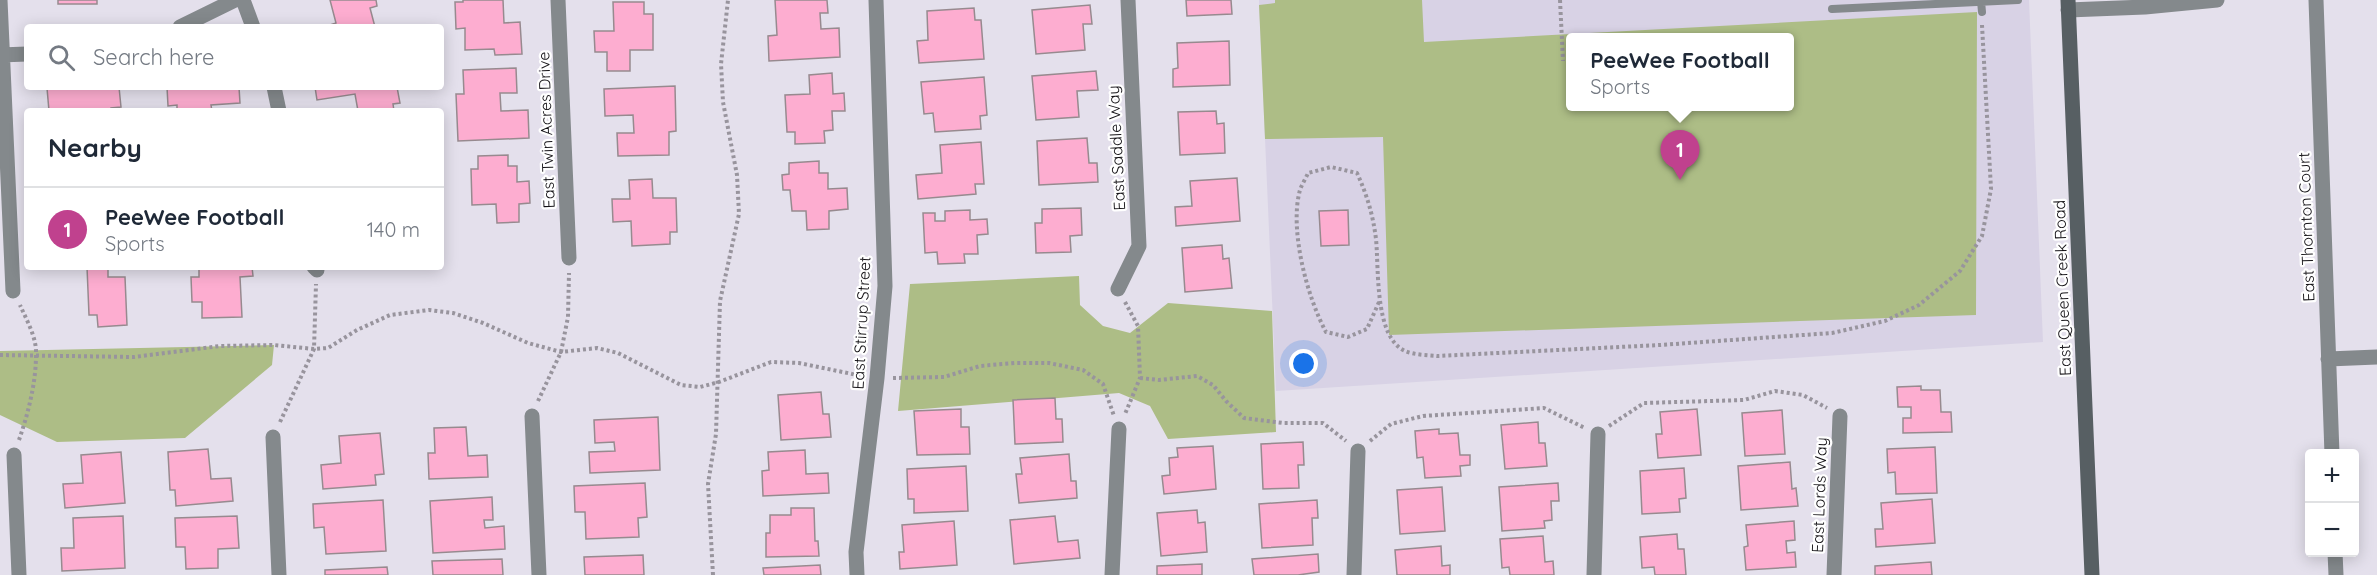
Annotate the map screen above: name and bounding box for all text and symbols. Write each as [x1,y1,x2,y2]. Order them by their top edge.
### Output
search box [24,24,444,90]
popup [1566,33,1794,111]
icon: search [45,41,78,74]
text: Search here [93,43,214,71]
text: PeeWee Football [1590,46,1770,74]
street label: East Twin Acres Drive [533,51,559,209]
text: Sports [1590,74,1650,99]
street label: East Saddle Way [1103,85,1129,211]
pin: 1 [1660,130,1700,180]
text: Nearby [48,131,142,164]
street label: East Thornton Court [2293,152,2319,302]
street label: East Queen Creek Road [2049,200,2075,376]
text: PeeWee Football [105,203,284,231]
text: 1 [64,217,71,242]
text: 140 m [367,217,420,242]
text: Sports [105,231,165,256]
street label: East Stirrup Street [848,256,874,390]
your location [1289,349,1318,378]
street label: East Lords Way [1807,437,1831,553]
map controls [2305,449,2359,557]
button: + [2305,449,2359,503]
button: − [2305,503,2359,557]

